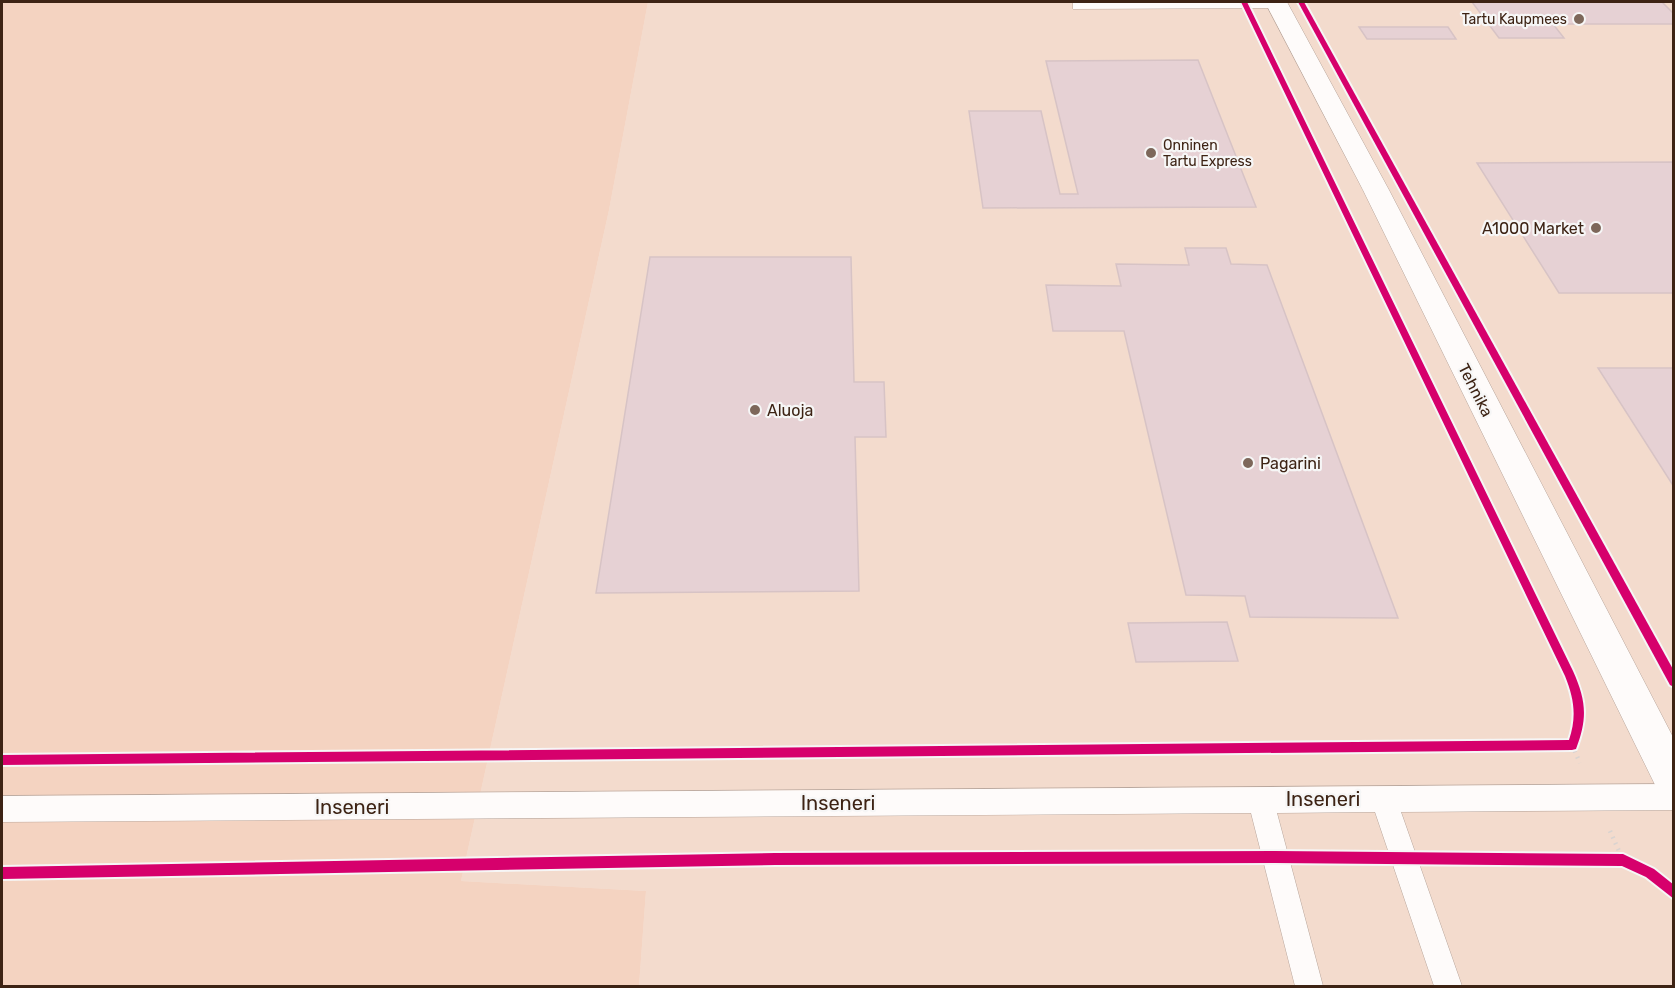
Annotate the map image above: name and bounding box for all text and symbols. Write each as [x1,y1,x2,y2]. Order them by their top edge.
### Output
place label: Tartu Kaupmees [1462,11,1567,28]
marker: Tartu Kaupmees [1572,12,1586,26]
place label: Onninen Tartu Express [1163,137,1252,170]
marker: Onninen Tartu Express [1144,146,1158,160]
place label: A1000 Market [1482,219,1584,238]
marker: A1000 Market [1589,221,1603,235]
street label: Tehnika [1454,361,1497,420]
place label: Aluoja [767,401,813,420]
marker: Aluoja [748,403,762,417]
place label: Pagarini [1260,454,1321,473]
marker: Pagarini [1241,456,1255,470]
street label: Inseneri [1286,787,1360,811]
street label: Inseneri [801,791,875,815]
street label: Inseneri [315,795,389,819]

